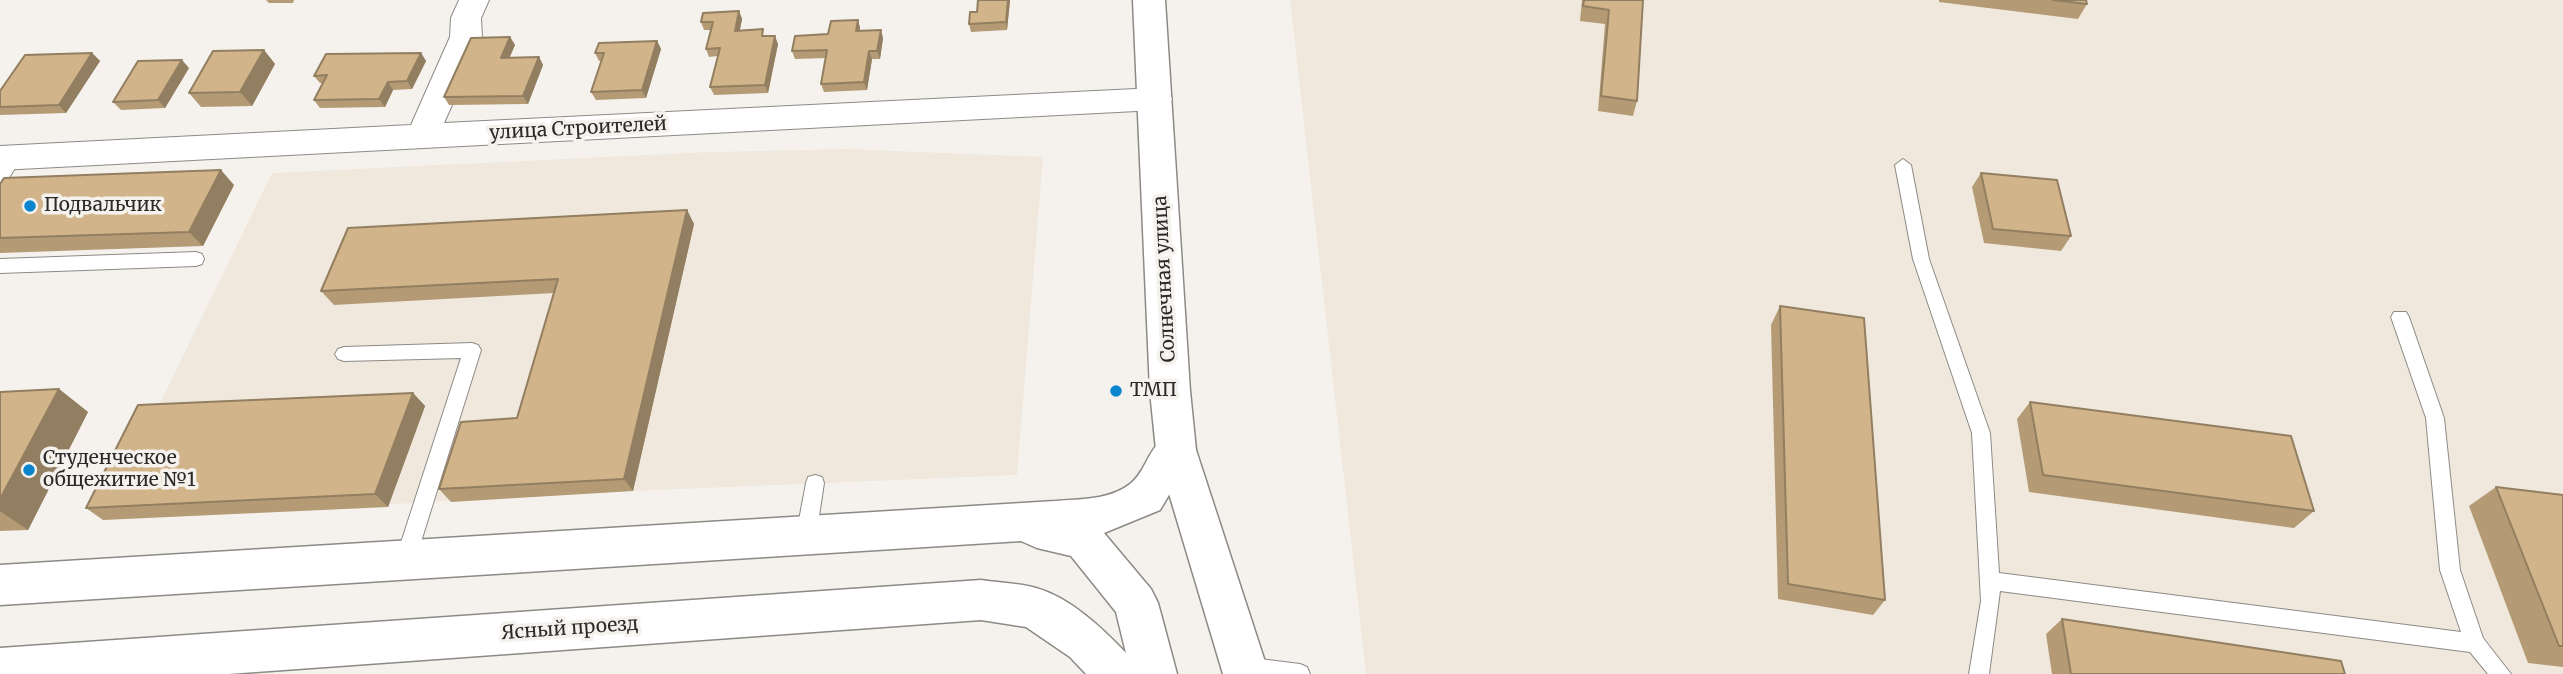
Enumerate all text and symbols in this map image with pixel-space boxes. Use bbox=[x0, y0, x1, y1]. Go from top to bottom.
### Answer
street label: улица Строителей bbox=[489, 113, 667, 145]
place label: Подвальчик bbox=[44, 195, 162, 217]
street label: Солнечная улица bbox=[1149, 195, 1181, 363]
marker: Подвальчик bbox=[22, 198, 38, 214]
place label: ТМП bbox=[1130, 380, 1177, 402]
marker: ТМП bbox=[1108, 383, 1124, 399]
place label: Студенческое общежитие №1 bbox=[43, 448, 196, 492]
marker: Студенческое общежитие №1 bbox=[21, 462, 37, 478]
street label: Ясный проезд bbox=[501, 613, 639, 645]

